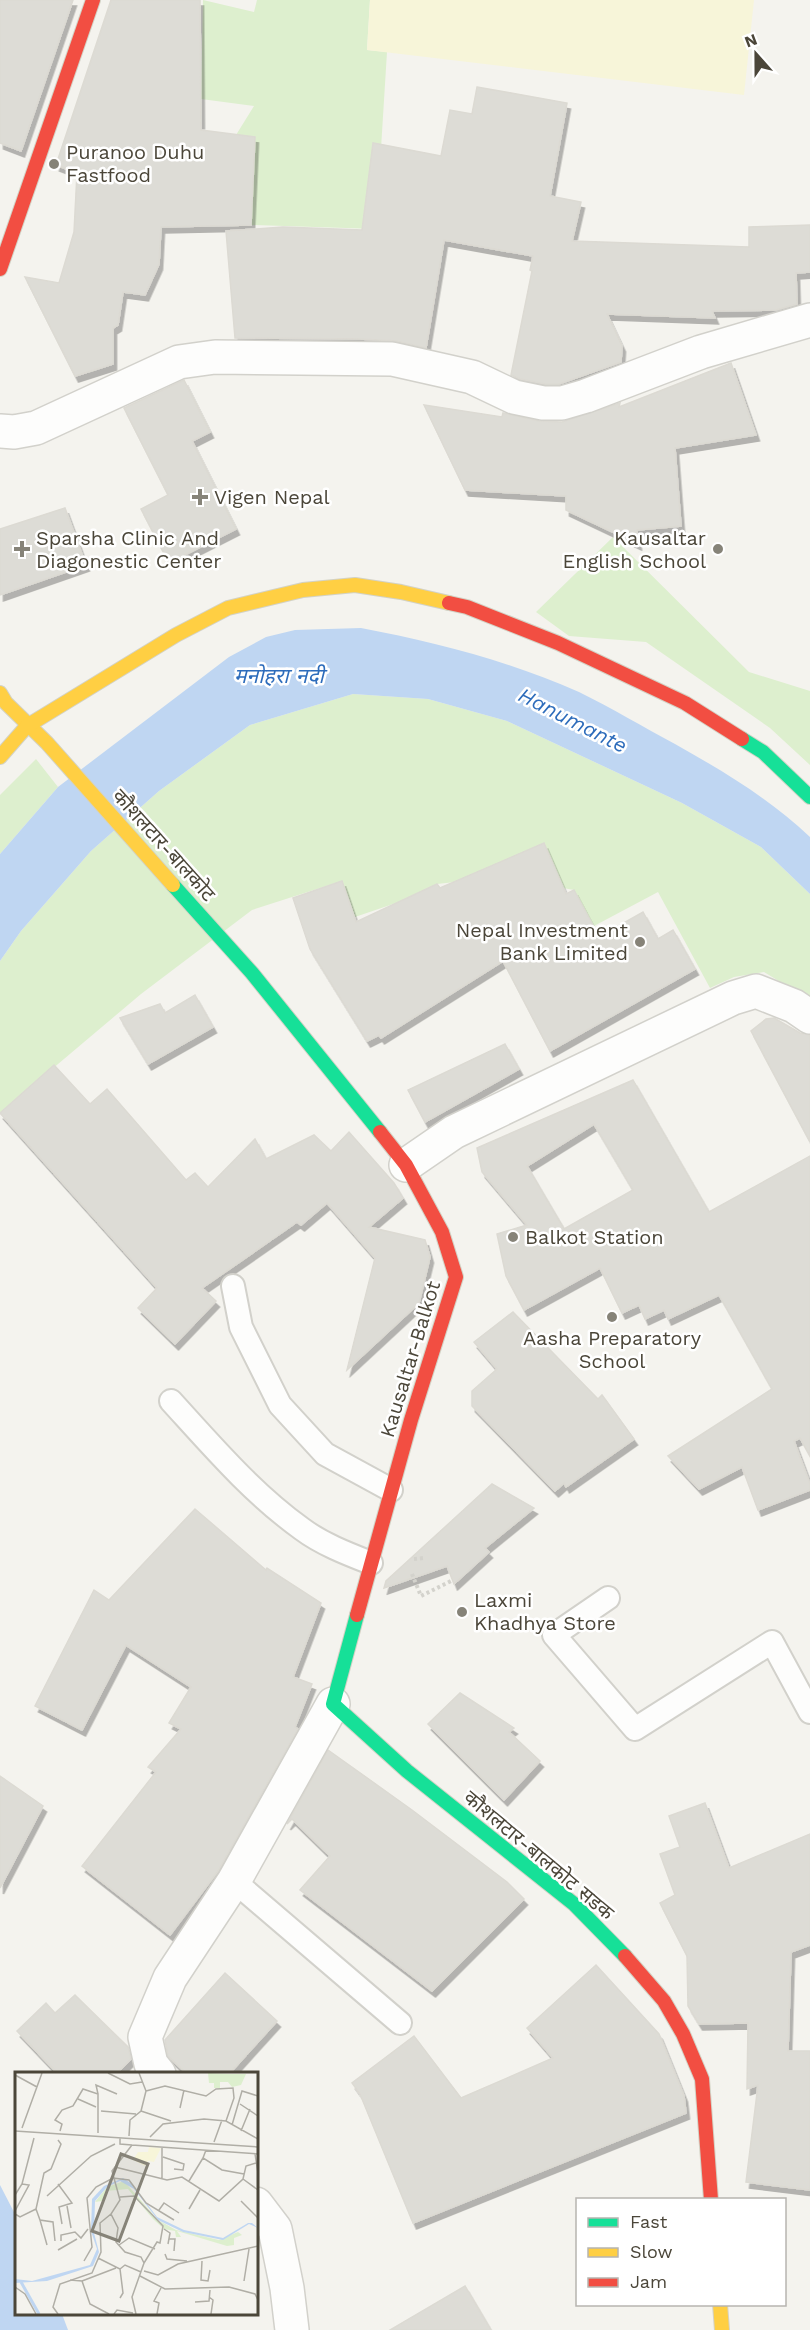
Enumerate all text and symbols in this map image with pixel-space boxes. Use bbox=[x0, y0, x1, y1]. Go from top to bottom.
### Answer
north arrow bbox=[726, 24, 786, 84]
text: N bbox=[742, 29, 760, 51]
place label: Puranoo Duhu Fastfood bbox=[66, 140, 204, 187]
marker: Puranoo Duhu Fastfood bbox=[47, 157, 61, 171]
place label: Vigen Nepal bbox=[214, 485, 330, 509]
marker: Vigen Nepal bbox=[191, 488, 209, 506]
place label: Sparsha Clinic And Diagonestic Center bbox=[36, 526, 221, 573]
place label: Kausaltar English School bbox=[563, 526, 706, 573]
marker: Sparsha Clinic And Diagonestic Center bbox=[13, 540, 31, 558]
marker: Kausaltar English School bbox=[711, 542, 725, 556]
water label: मनोहरा नदी bbox=[234, 663, 328, 688]
water label: Hanumante bbox=[515, 682, 631, 758]
street label: कौशलटार-बालकोट bbox=[108, 784, 221, 907]
place label: Nepal Investment Bank Limited bbox=[456, 918, 629, 965]
marker: Nepal Investment Bank Limited bbox=[633, 935, 647, 949]
place label: Balkot Station bbox=[525, 1225, 664, 1249]
marker: Balkot Station bbox=[506, 1230, 520, 1244]
street label: Kausaltar-Balkot bbox=[375, 1277, 445, 1440]
marker: Aasha Preparatory School bbox=[605, 1310, 619, 1324]
place label: Aasha Preparatory School bbox=[523, 1326, 702, 1373]
place label: Laxmi Khadhya Store bbox=[474, 1588, 616, 1635]
marker: Laxmi Khadhya Store bbox=[455, 1605, 469, 1619]
street label: कौशलटार-बालकोट सडक bbox=[459, 1785, 619, 1925]
inset map bbox=[15, 2072, 258, 2315]
legend bbox=[576, 2198, 786, 2306]
text: Fast bbox=[630, 2211, 668, 2232]
text: Slow bbox=[630, 2241, 673, 2262]
text: Jam bbox=[630, 2271, 667, 2292]

